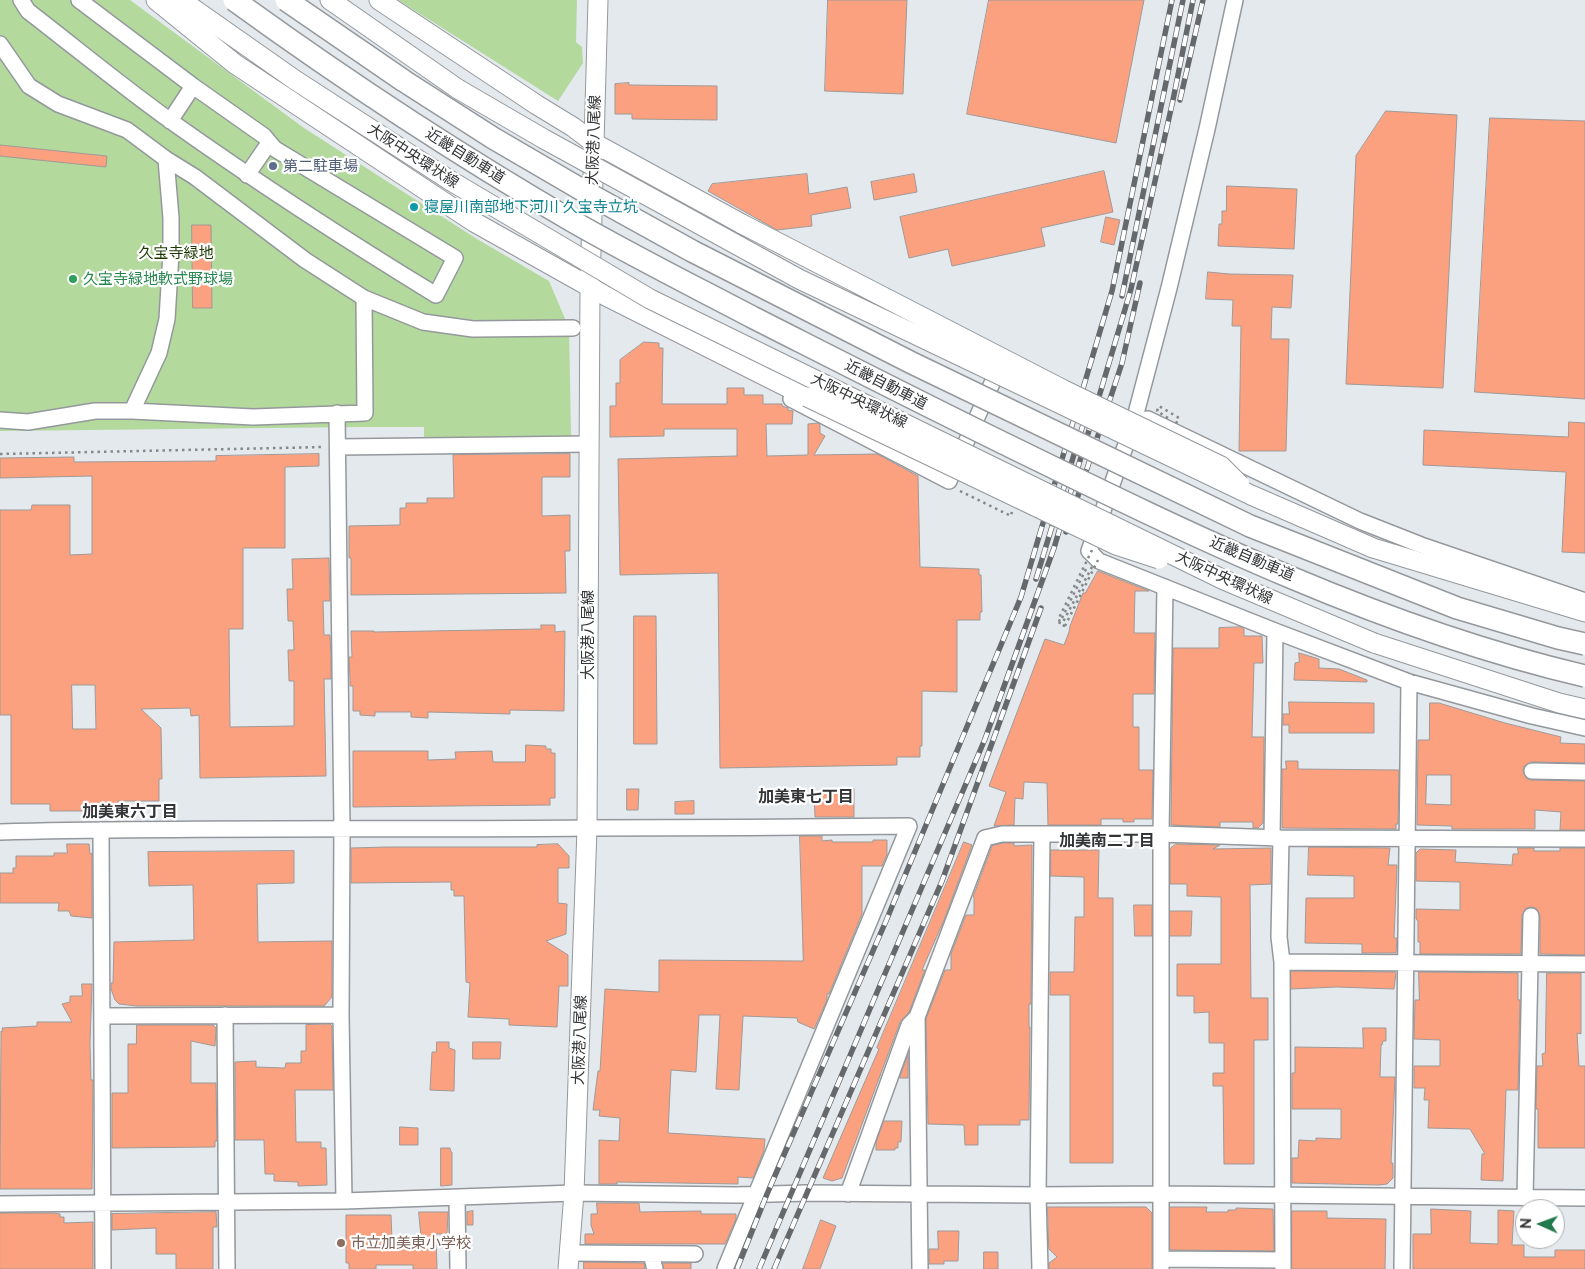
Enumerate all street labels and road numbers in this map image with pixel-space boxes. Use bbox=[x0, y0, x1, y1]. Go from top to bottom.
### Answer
street label: 大阪港八尾線 bbox=[583, 95, 605, 185]
street label: 大阪中央環状線 bbox=[364, 120, 462, 192]
street label: 近畿自動車道 bbox=[422, 125, 508, 187]
street label: 近畿自動車道 bbox=[842, 357, 930, 413]
street label: 大阪中央環状線 bbox=[808, 370, 910, 432]
street label: 近畿自動車道 bbox=[1207, 533, 1297, 585]
street label: 大阪中央環状線 bbox=[1173, 548, 1275, 608]
street label: 大阪港八尾線 bbox=[579, 590, 597, 680]
street label: 大阪港八尾線 bbox=[569, 995, 591, 1085]

